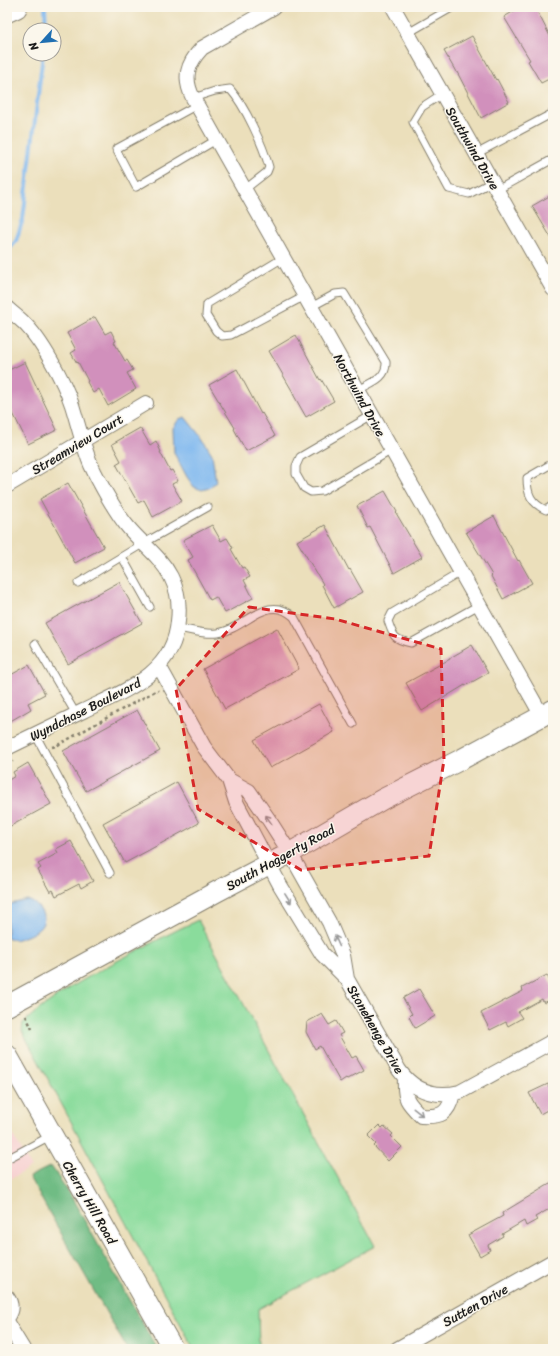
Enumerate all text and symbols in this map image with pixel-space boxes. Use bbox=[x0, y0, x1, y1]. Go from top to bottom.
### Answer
north arrow bbox=[22, 22, 62, 62]
text: N bbox=[23, 38, 44, 55]
street label: Southwind Drive bbox=[439, 102, 506, 195]
street label: Northwind Drive bbox=[327, 349, 392, 442]
street label: Streamview Court bbox=[27, 408, 128, 481]
street label: Wyndchase Boulevard bbox=[25, 671, 146, 748]
one-way arrow bbox=[265, 815, 273, 826]
street label: South Haggerty Road bbox=[221, 817, 340, 897]
one-way arrow bbox=[284, 892, 292, 903]
one-way arrow bbox=[333, 936, 340, 948]
street label: Stonehenge Drive bbox=[341, 980, 410, 1078]
one-way arrow bbox=[413, 1107, 423, 1116]
street label: Cherry Hill Road bbox=[56, 1156, 124, 1250]
street label: Sutten Drive bbox=[438, 1278, 513, 1333]

